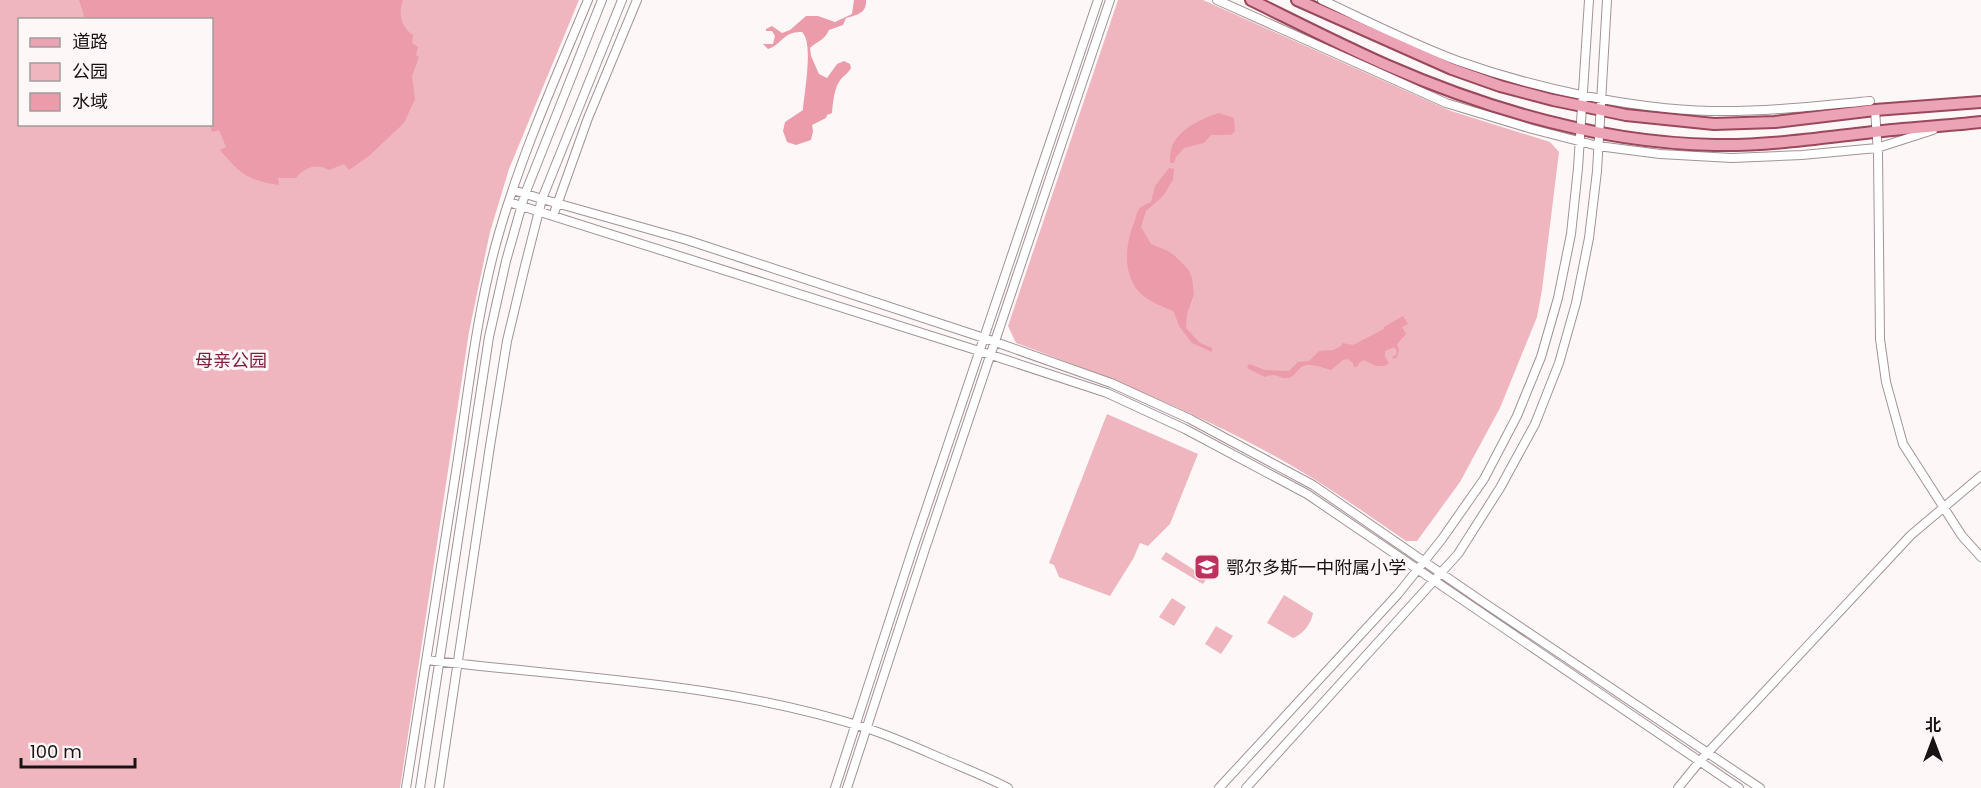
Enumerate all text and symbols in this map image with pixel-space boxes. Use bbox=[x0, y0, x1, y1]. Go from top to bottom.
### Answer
legend bbox=[18, 18, 213, 126]
text: 道路 bbox=[72, 29, 108, 54]
text: 公园 bbox=[72, 59, 108, 84]
text: 水域 bbox=[72, 89, 108, 114]
park label: 母亲公园 bbox=[195, 348, 267, 373]
school or university icon: 鄂尔多斯一中附属小学 bbox=[1192, 552, 1222, 582]
place label: 鄂尔多斯一中附属小学 bbox=[1226, 555, 1406, 580]
north arrow bbox=[1903, 710, 1963, 770]
text: 北 bbox=[1925, 714, 1941, 737]
scale bar bbox=[21, 731, 135, 769]
text: 100 m bbox=[30, 739, 82, 764]

